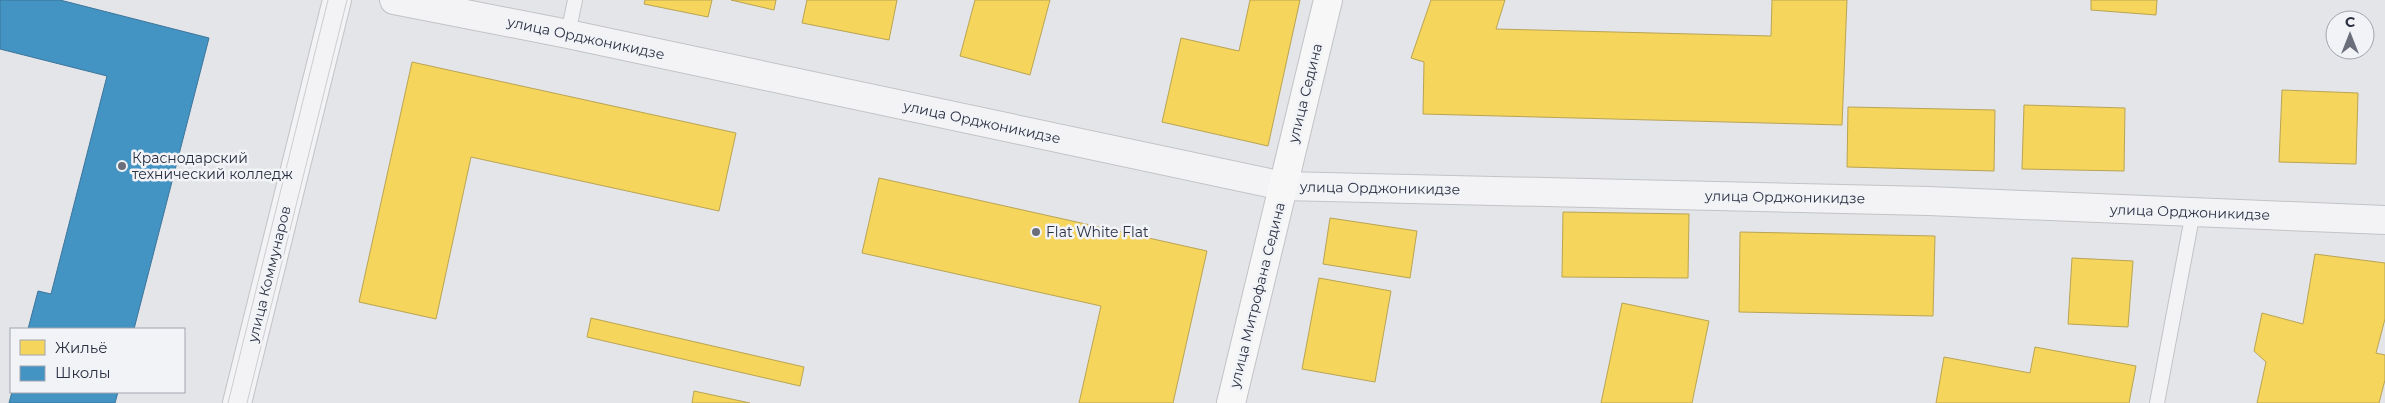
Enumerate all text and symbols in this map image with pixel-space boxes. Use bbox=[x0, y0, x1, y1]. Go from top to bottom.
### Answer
north arrow bbox=[2325, 10, 2375, 60]
street label: улица Орджоникидзе bbox=[505, 12, 666, 63]
text: С bbox=[2345, 13, 2355, 31]
street label: улица Седина bbox=[1284, 41, 1326, 146]
street label: улица Орджоникидзе bbox=[901, 96, 1062, 147]
place label: Краснодарский технический колледж bbox=[132, 149, 293, 183]
marker: Краснодарский технический колледж bbox=[116, 160, 128, 172]
street label: улица Орджоникидзе bbox=[1299, 178, 1460, 198]
street label: улица Орджоникидзе bbox=[1704, 187, 1865, 207]
street label: улица Митрофана Седина bbox=[1225, 200, 1289, 391]
street label: улица Орджоникидзе bbox=[2109, 200, 2270, 224]
street label: улица Коммунаров bbox=[243, 204, 295, 345]
place label: Flat White Flat bbox=[1046, 223, 1149, 241]
marker: Flat White Flat bbox=[1030, 226, 1042, 238]
legend bbox=[10, 328, 185, 393]
text: Жильё bbox=[55, 338, 108, 357]
text: Школы bbox=[55, 363, 111, 382]

